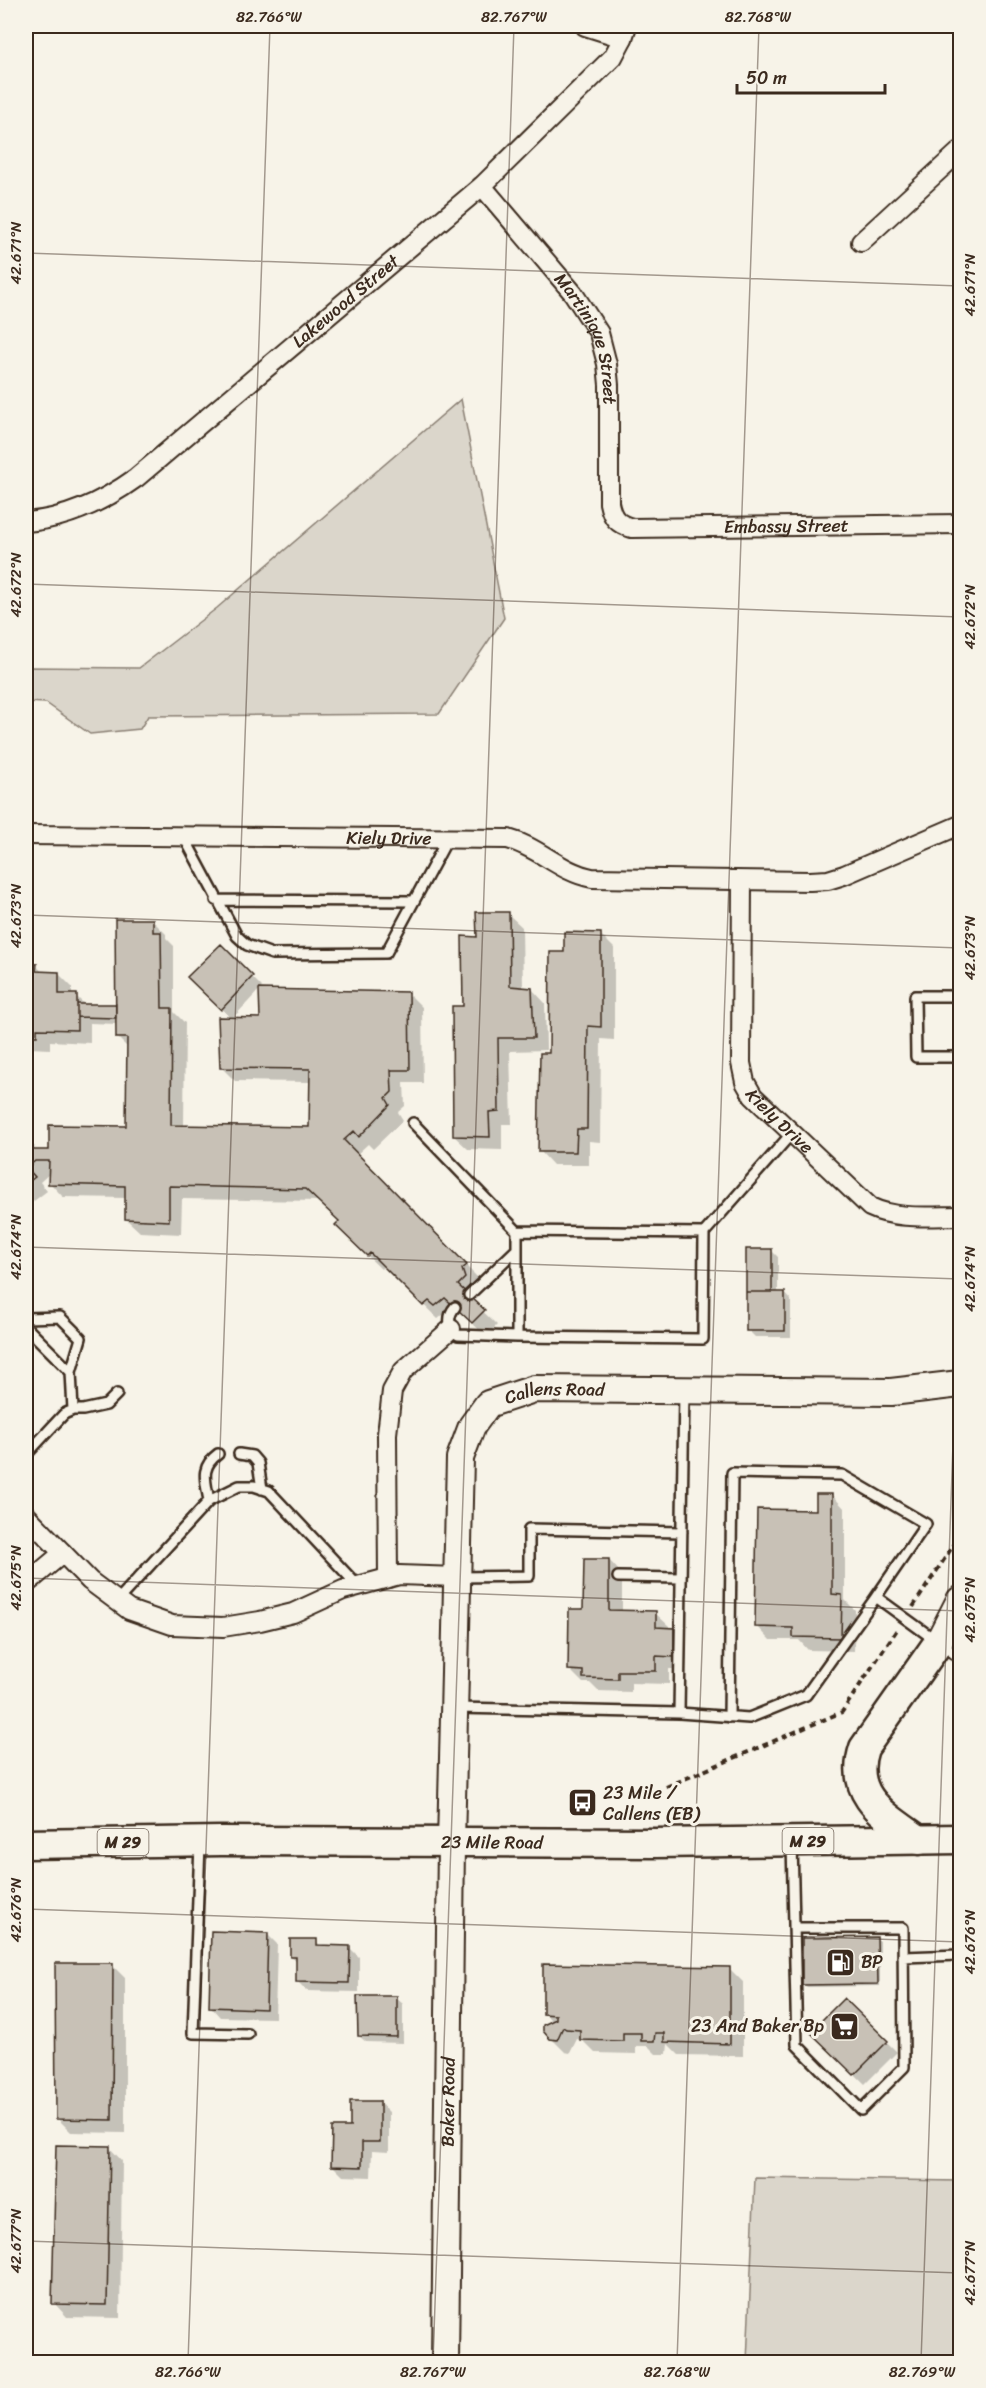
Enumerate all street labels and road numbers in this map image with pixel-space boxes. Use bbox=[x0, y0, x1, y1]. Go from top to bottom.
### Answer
street label: Lakewood Street bbox=[284, 246, 407, 356]
street label: Martinique Street bbox=[546, 265, 625, 405]
street label: Embassy Street bbox=[724, 509, 849, 543]
street label: Kiely Drive bbox=[346, 822, 432, 854]
street label: Kiely Drive bbox=[736, 1083, 821, 1162]
street label: Callens Road bbox=[500, 1373, 606, 1414]
street label: 23 Mile Road bbox=[441, 1826, 545, 1858]
road number: M 29 bbox=[782, 1828, 834, 1854]
road number: M 29 bbox=[98, 1829, 148, 1855]
street label: Baker Road bbox=[431, 2055, 465, 2147]

